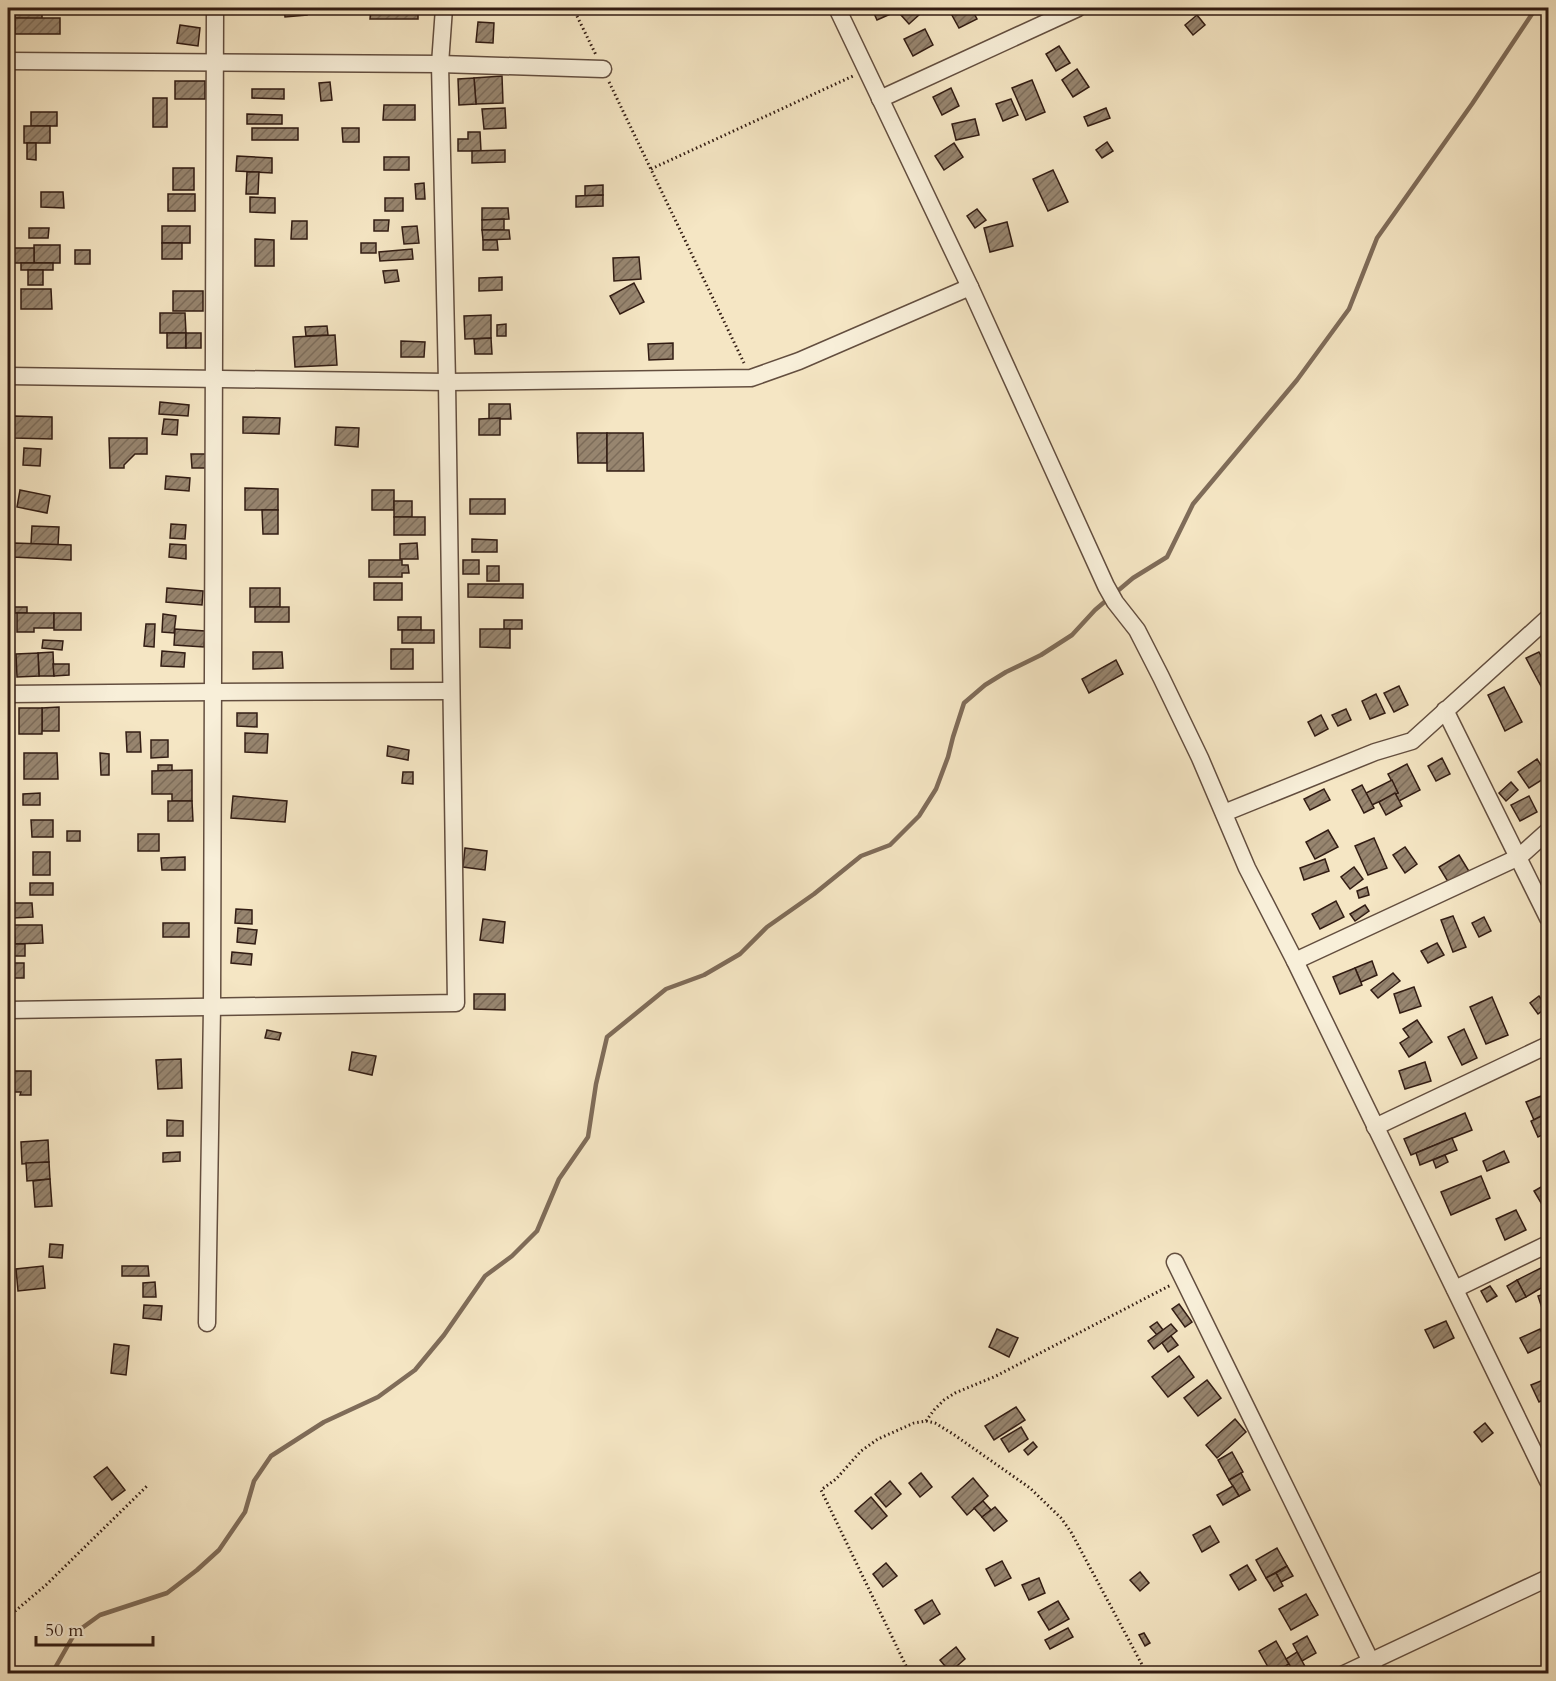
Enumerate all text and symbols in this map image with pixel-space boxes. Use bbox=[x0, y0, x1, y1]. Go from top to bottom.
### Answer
scale bar bbox=[36, 1609, 153, 1647]
text: 50 m bbox=[45, 1618, 84, 1643]

